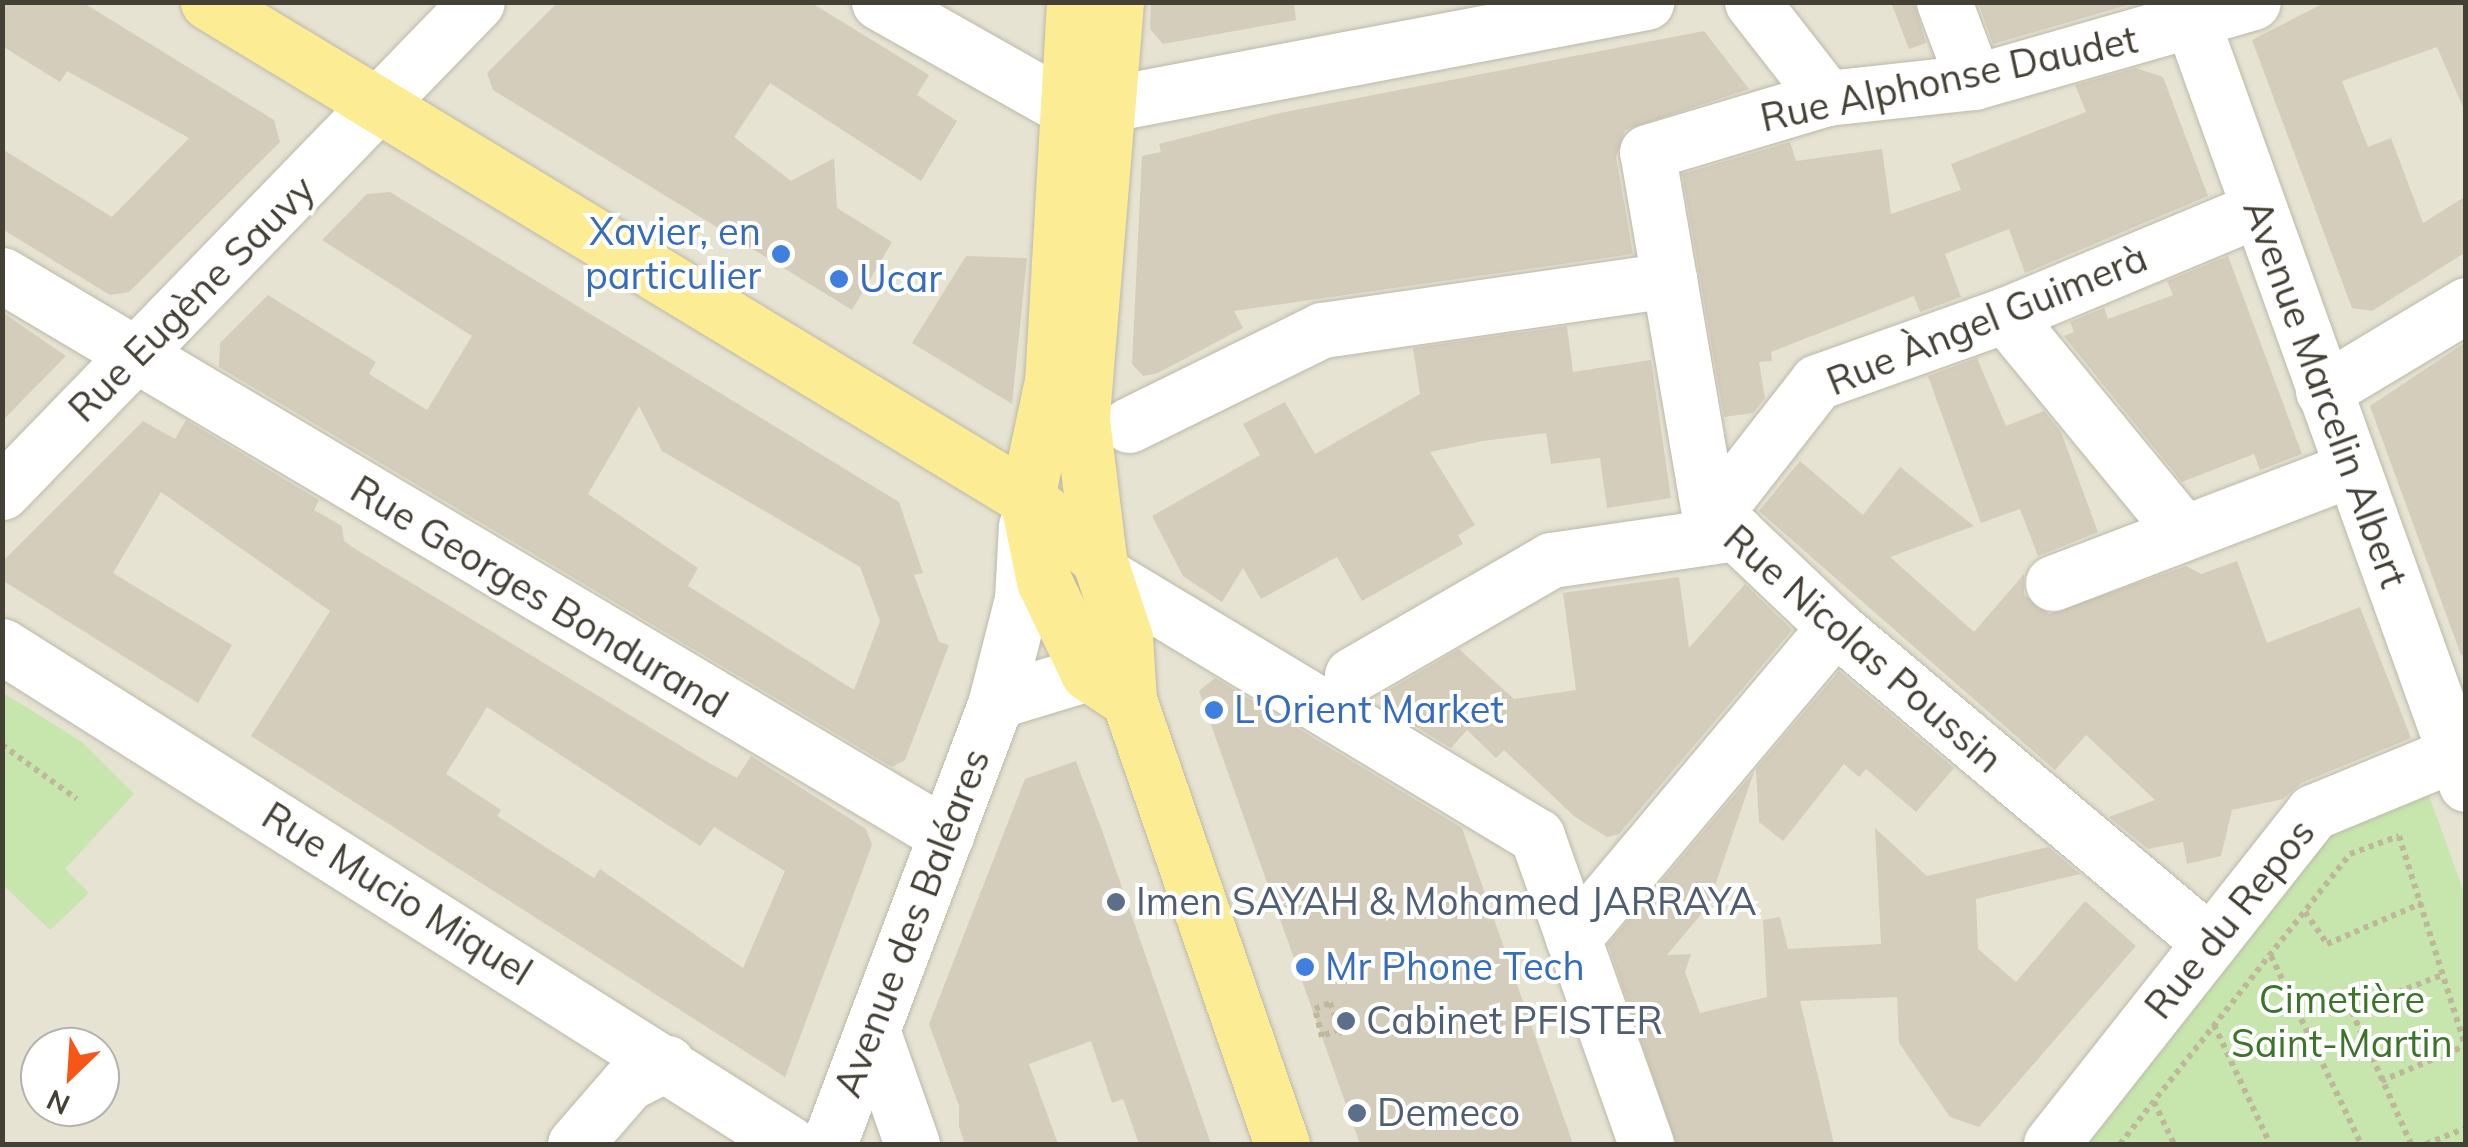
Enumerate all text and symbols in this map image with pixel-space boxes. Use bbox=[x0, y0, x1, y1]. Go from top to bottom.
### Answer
street label: Rue Alphonse Daudet bbox=[1756, 17, 2142, 141]
street label: Rue Eugène Sauvy bbox=[60, 167, 324, 431]
street label: Avenue Marcelin Albert bbox=[2234, 194, 2416, 594]
place label: Xavier, en particulier bbox=[585, 209, 761, 298]
street label: Rue Àngel Guimerà bbox=[1820, 235, 2154, 405]
marker: Xavier, en particulier bbox=[770, 243, 792, 265]
place label: Ucar bbox=[859, 256, 942, 302]
marker: Ucar bbox=[828, 268, 850, 290]
street label: Rue Georges Bondurand bbox=[343, 467, 735, 727]
street label: Rue Nicolas Poussin bbox=[1715, 516, 2011, 782]
place label: L'Orient Market bbox=[1234, 687, 1504, 733]
marker: L'Orient Market bbox=[1203, 699, 1225, 721]
street label: Avenue des Baléares bbox=[825, 743, 999, 1103]
street label: Rue Mucio Miquel bbox=[254, 793, 540, 995]
street label: Rue du Repos bbox=[2136, 810, 2324, 1028]
place label: Imen SAYAH & Mohamed JARRAYA bbox=[1136, 879, 1757, 925]
marker: Imen SAYAH & Mohamed JARRAYA bbox=[1105, 891, 1127, 913]
place label: Mr Phone Tech bbox=[1325, 944, 1585, 990]
marker: Mr Phone Tech bbox=[1294, 956, 1316, 978]
park label: Cimetière Saint-Martin bbox=[2231, 977, 2453, 1066]
place label: Cabinet PFISTER bbox=[1366, 998, 1663, 1044]
marker: Cabinet PFISTER bbox=[1335, 1010, 1357, 1032]
north arrow bbox=[20, 1027, 120, 1127]
text: N bbox=[41, 1083, 75, 1123]
place label: Demeco bbox=[1377, 1090, 1520, 1136]
marker: Demeco bbox=[1346, 1102, 1368, 1124]

